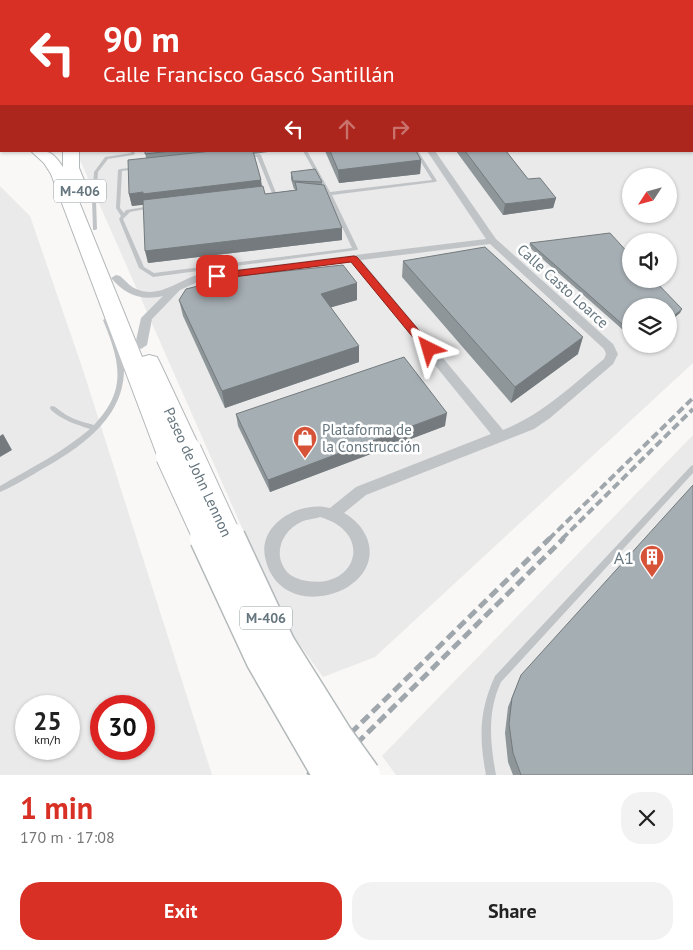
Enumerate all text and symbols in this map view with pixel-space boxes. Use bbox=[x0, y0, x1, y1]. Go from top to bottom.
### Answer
text: 90 m bbox=[103, 16, 180, 62]
icon: left bbox=[20, 20, 85, 85]
text: Calle Francisco Gascó Santillán bbox=[103, 60, 394, 88]
icon: left bbox=[280, 115, 308, 143]
icon: ahead bbox=[333, 115, 361, 143]
icon: right bbox=[386, 115, 414, 143]
north arrow bbox=[622, 168, 678, 222]
map controls bbox=[622, 168, 677, 353]
road number: M-406 bbox=[54, 180, 106, 202]
button: sound bbox=[622, 233, 677, 288]
street label: Calle Casto Loarce bbox=[513, 240, 613, 332]
pin bbox=[196, 255, 238, 297]
icon: arrive bbox=[203, 262, 231, 290]
button: layers bbox=[622, 298, 677, 353]
position arrow bbox=[402, 322, 454, 374]
street label: Paseo de John Lennon bbox=[160, 404, 236, 540]
place label: Plataforma de la Construcción bbox=[322, 420, 420, 456]
shop icon: Plataforma de la Construcción bbox=[292, 425, 318, 459]
building icon: A1 bbox=[639, 544, 665, 578]
place label: A1 bbox=[614, 546, 634, 569]
road number: M-406 bbox=[240, 606, 292, 630]
speed limit sign: 30 bbox=[90, 695, 155, 760]
text: 25 bbox=[33, 705, 62, 737]
text: km/h bbox=[34, 732, 61, 747]
text: 1 min bbox=[20, 788, 93, 827]
button: close bbox=[621, 792, 673, 844]
text: 170 m · 17:08 bbox=[20, 827, 115, 847]
button: Exit bbox=[20, 882, 342, 940]
button: Share bbox=[352, 882, 673, 940]

